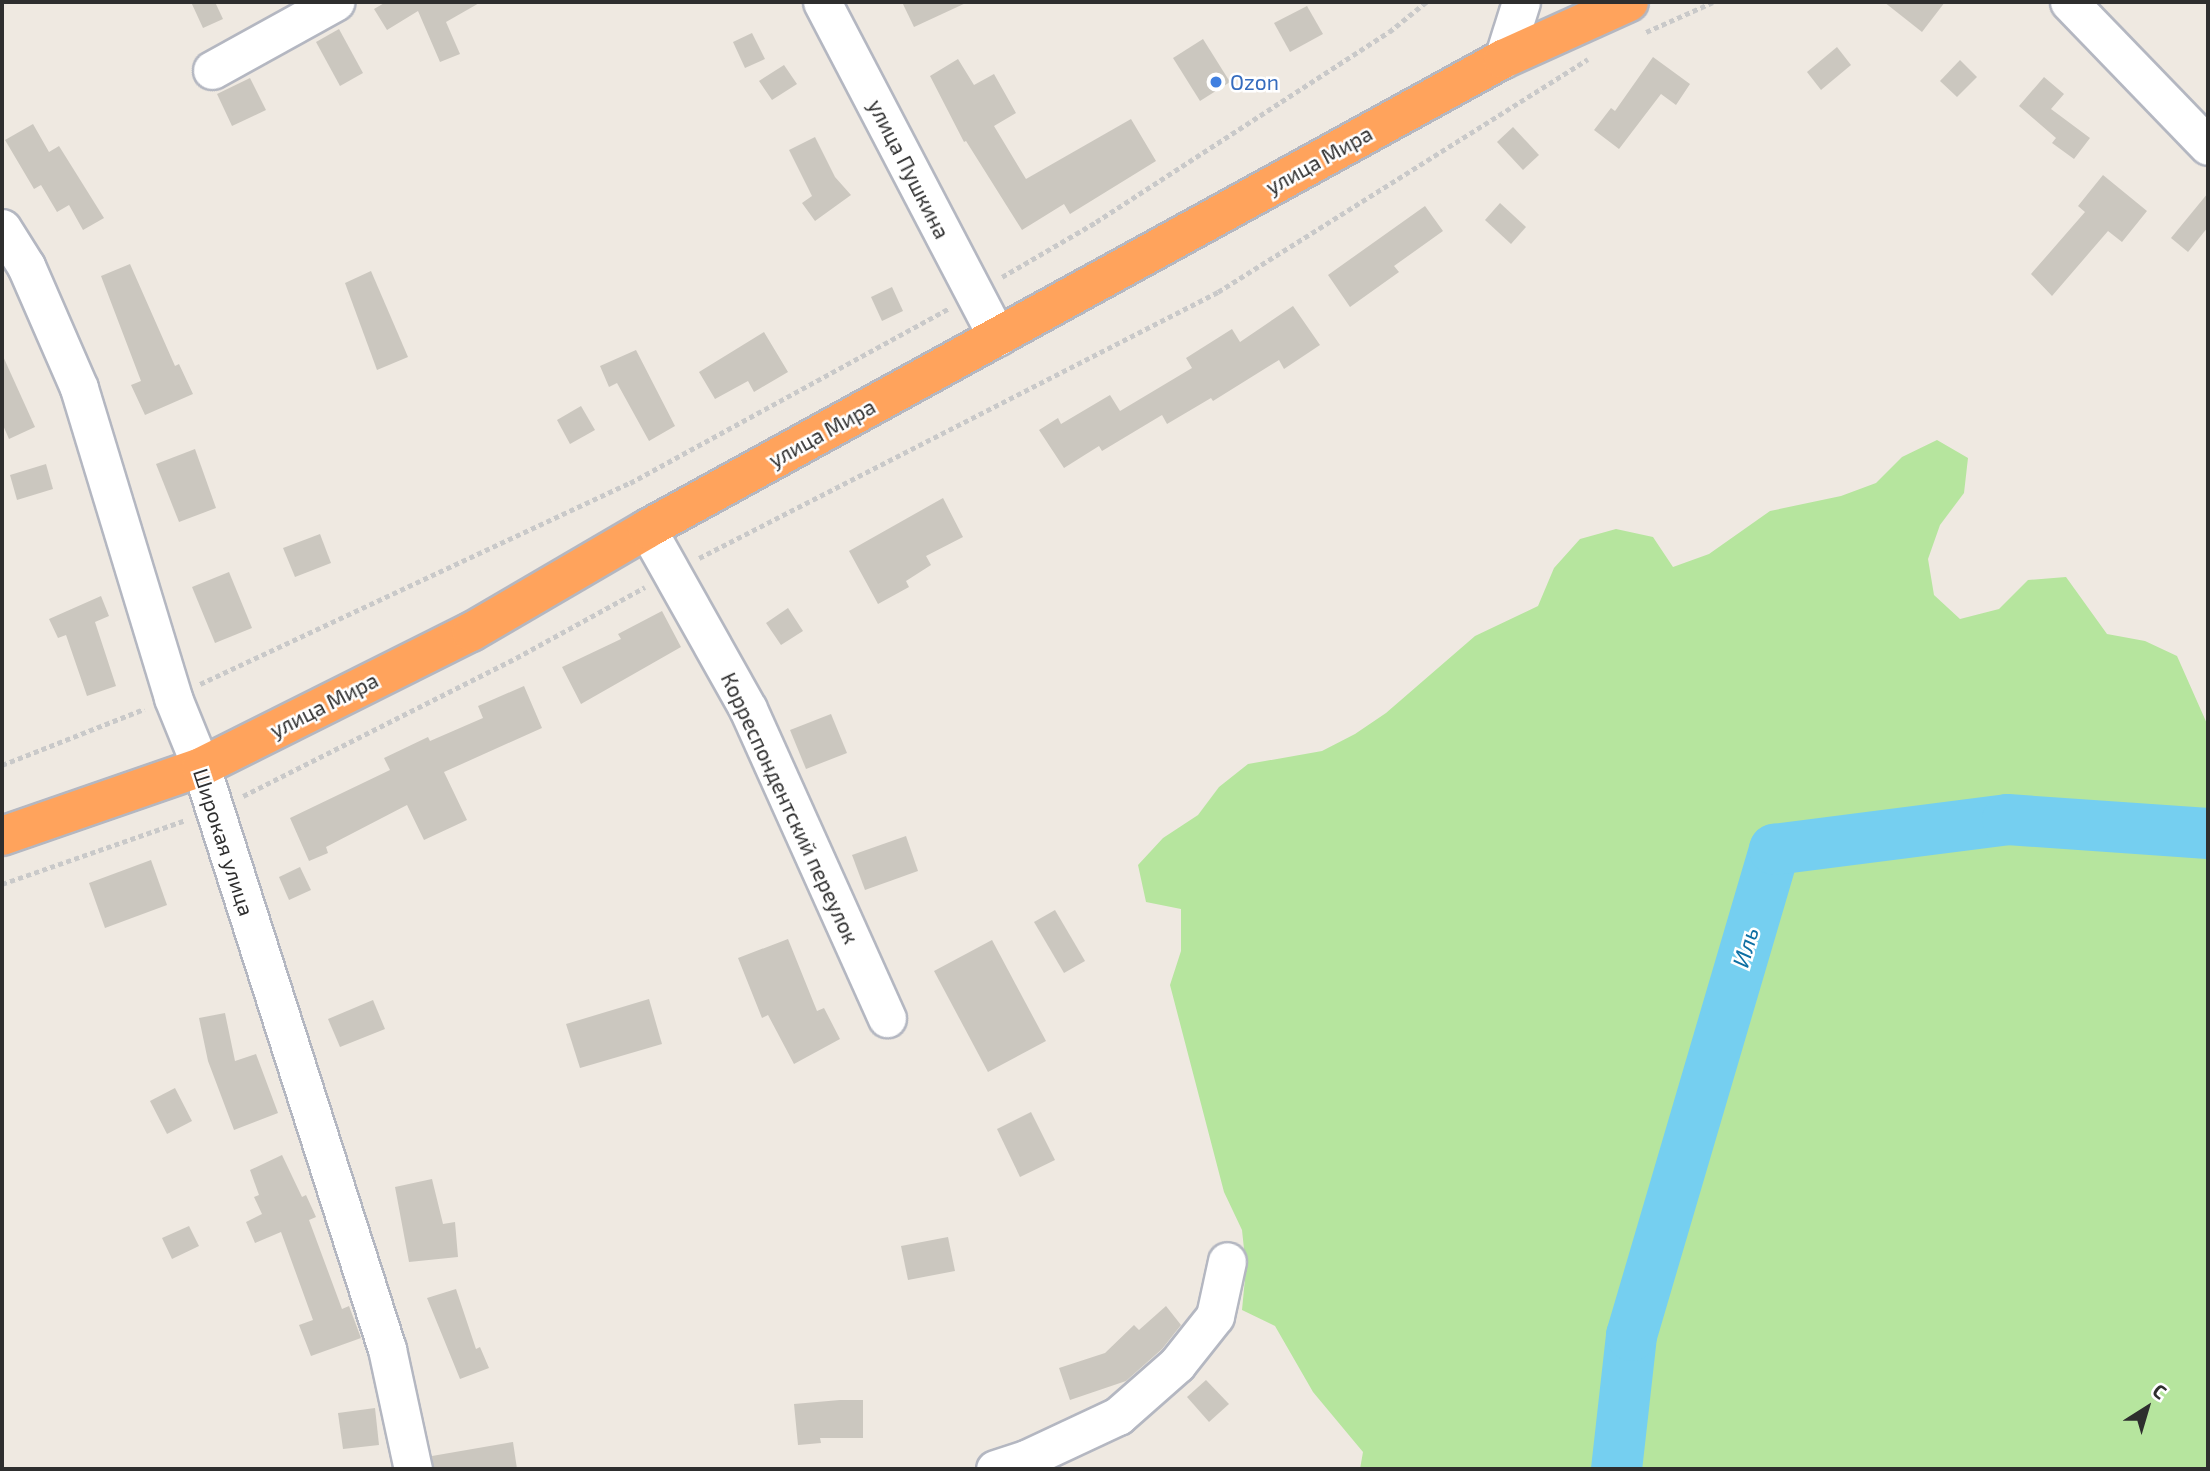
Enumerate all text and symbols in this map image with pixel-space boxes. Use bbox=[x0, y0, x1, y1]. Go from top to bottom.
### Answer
place label: Ozon bbox=[1230, 69, 1279, 95]
marker: Ozon bbox=[1208, 74, 1224, 90]
street label: улица Пушкина bbox=[863, 95, 955, 243]
street label: улица Мира bbox=[1261, 120, 1377, 200]
street label: улица Мира bbox=[764, 393, 880, 473]
street label: улица Мира bbox=[266, 667, 382, 743]
street label: Корреспондентский переулок bbox=[716, 668, 864, 948]
street label: Широкая улица bbox=[188, 765, 260, 919]
water label: Иль bbox=[1726, 924, 1764, 970]
north arrow bbox=[2112, 1373, 2182, 1443]
text: С bbox=[2149, 1378, 2171, 1403]

